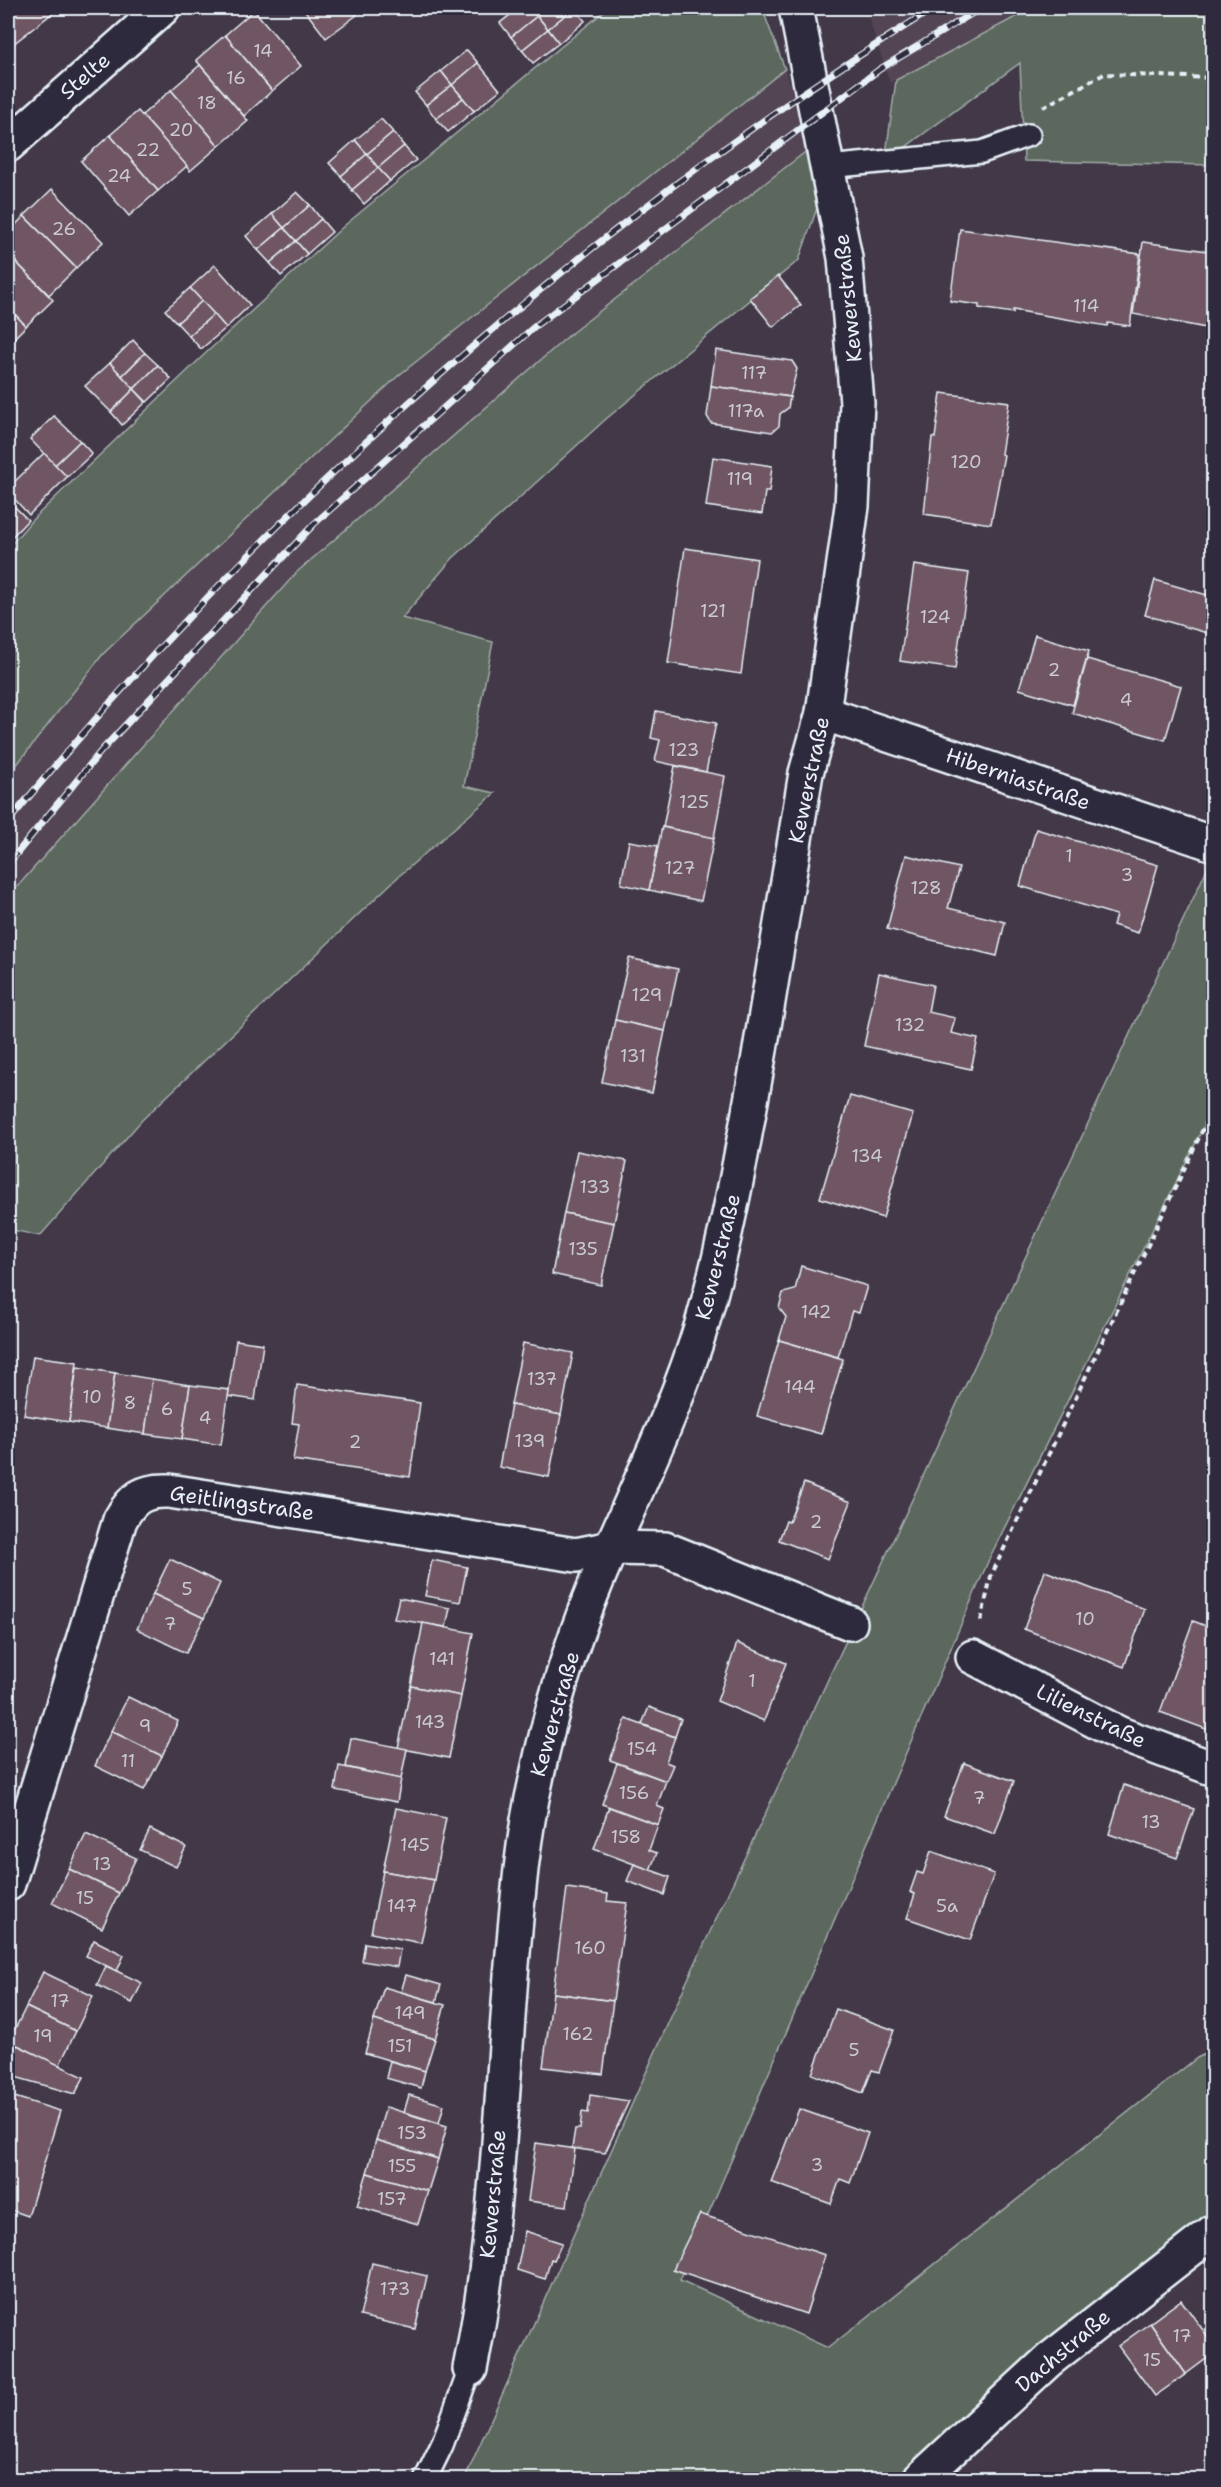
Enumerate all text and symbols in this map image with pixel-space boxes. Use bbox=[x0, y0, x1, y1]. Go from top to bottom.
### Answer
house number: 14 bbox=[253, 39, 273, 63]
street label: Stelte bbox=[54, 46, 116, 106]
house number: 16 bbox=[226, 66, 246, 90]
house number: 18 bbox=[197, 91, 217, 115]
house number: 20 bbox=[169, 118, 193, 142]
house number: 22 bbox=[136, 138, 160, 162]
house number: 24 bbox=[107, 164, 131, 188]
house number: 26 bbox=[52, 217, 76, 241]
street label: Kewerstraße bbox=[827, 232, 869, 364]
house number: 114 bbox=[1073, 294, 1099, 318]
house number: 117 bbox=[741, 361, 767, 385]
house number: 117a bbox=[728, 399, 764, 423]
house number: 120 bbox=[950, 450, 982, 474]
house number: 119 bbox=[727, 467, 753, 491]
house number: 121 bbox=[700, 599, 726, 623]
house number: 124 bbox=[920, 605, 950, 629]
house number: 2 bbox=[1048, 658, 1060, 682]
house number: 4 bbox=[1120, 688, 1132, 712]
street label: Kewerstraße bbox=[782, 714, 836, 846]
house number: 123 bbox=[669, 738, 699, 762]
street label: Hiberniastraße bbox=[942, 741, 1094, 817]
house number: 125 bbox=[679, 790, 709, 814]
house number: 1 bbox=[1065, 844, 1073, 868]
house number: 127 bbox=[665, 856, 695, 880]
house number: 3 bbox=[1121, 863, 1133, 887]
house number: 128 bbox=[910, 876, 942, 900]
house number: 129 bbox=[632, 983, 662, 1007]
house number: 132 bbox=[895, 1013, 925, 1037]
house number: 131 bbox=[620, 1044, 646, 1068]
house number: 134 bbox=[851, 1144, 883, 1168]
house number: 133 bbox=[580, 1175, 610, 1199]
street label: Kewerstraße bbox=[689, 1191, 747, 1323]
house number: 135 bbox=[568, 1237, 598, 1261]
house number: 142 bbox=[801, 1300, 831, 1324]
house number: 137 bbox=[527, 1367, 557, 1391]
house number: 144 bbox=[784, 1375, 816, 1399]
house number: 10 bbox=[82, 1385, 102, 1409]
house number: 8 bbox=[124, 1391, 136, 1415]
house number: 6 bbox=[161, 1397, 173, 1421]
house number: 4 bbox=[199, 1406, 211, 1430]
house number: 139 bbox=[515, 1429, 545, 1453]
house number: 2 bbox=[349, 1430, 361, 1454]
street label: Geitlingstraße bbox=[168, 1479, 316, 1527]
house number: 2 bbox=[810, 1510, 822, 1534]
house number: 5 bbox=[181, 1577, 193, 1601]
house number: 10 bbox=[1075, 1607, 1095, 1631]
house number: 7 bbox=[164, 1612, 176, 1636]
house number: 141 bbox=[429, 1647, 455, 1671]
street label: Kewerstraße bbox=[524, 1648, 586, 1780]
house number: 1 bbox=[748, 1669, 756, 1693]
street label: Lilienstraße bbox=[1031, 1677, 1151, 1755]
house number: 143 bbox=[415, 1710, 445, 1734]
house number: 9 bbox=[139, 1714, 151, 1738]
house number: 154 bbox=[627, 1737, 657, 1761]
house number: 11 bbox=[121, 1749, 135, 1773]
house number: 156 bbox=[619, 1781, 649, 1805]
house number: 7 bbox=[973, 1786, 985, 1810]
house number: 13 bbox=[1141, 1810, 1161, 1834]
house number: 158 bbox=[611, 1825, 641, 1849]
house number: 145 bbox=[400, 1833, 430, 1857]
house number: 13 bbox=[92, 1852, 112, 1876]
house number: 15 bbox=[76, 1886, 94, 1910]
house number: 147 bbox=[387, 1894, 417, 1918]
house number: 5a bbox=[936, 1894, 958, 1918]
house number: 160 bbox=[574, 1936, 606, 1960]
house number: 17 bbox=[50, 1989, 70, 2013]
house number: 149 bbox=[394, 2001, 426, 2025]
house number: 162 bbox=[563, 2022, 593, 2046]
house number: 19 bbox=[33, 2024, 53, 2048]
house number: 151 bbox=[387, 2034, 413, 2058]
house number: 5 bbox=[848, 2038, 860, 2062]
house number: 153 bbox=[397, 2121, 427, 2145]
street label: Kewerstraße bbox=[473, 2128, 513, 2260]
house number: 3 bbox=[811, 2153, 823, 2177]
house number: 155 bbox=[388, 2154, 416, 2178]
house number: 157 bbox=[377, 2187, 407, 2211]
house number: 173 bbox=[380, 2277, 410, 2301]
street label: Dachstraße bbox=[1010, 2303, 1116, 2399]
house number: 17 bbox=[1172, 2324, 1192, 2348]
house number: 15 bbox=[1143, 2348, 1161, 2372]

